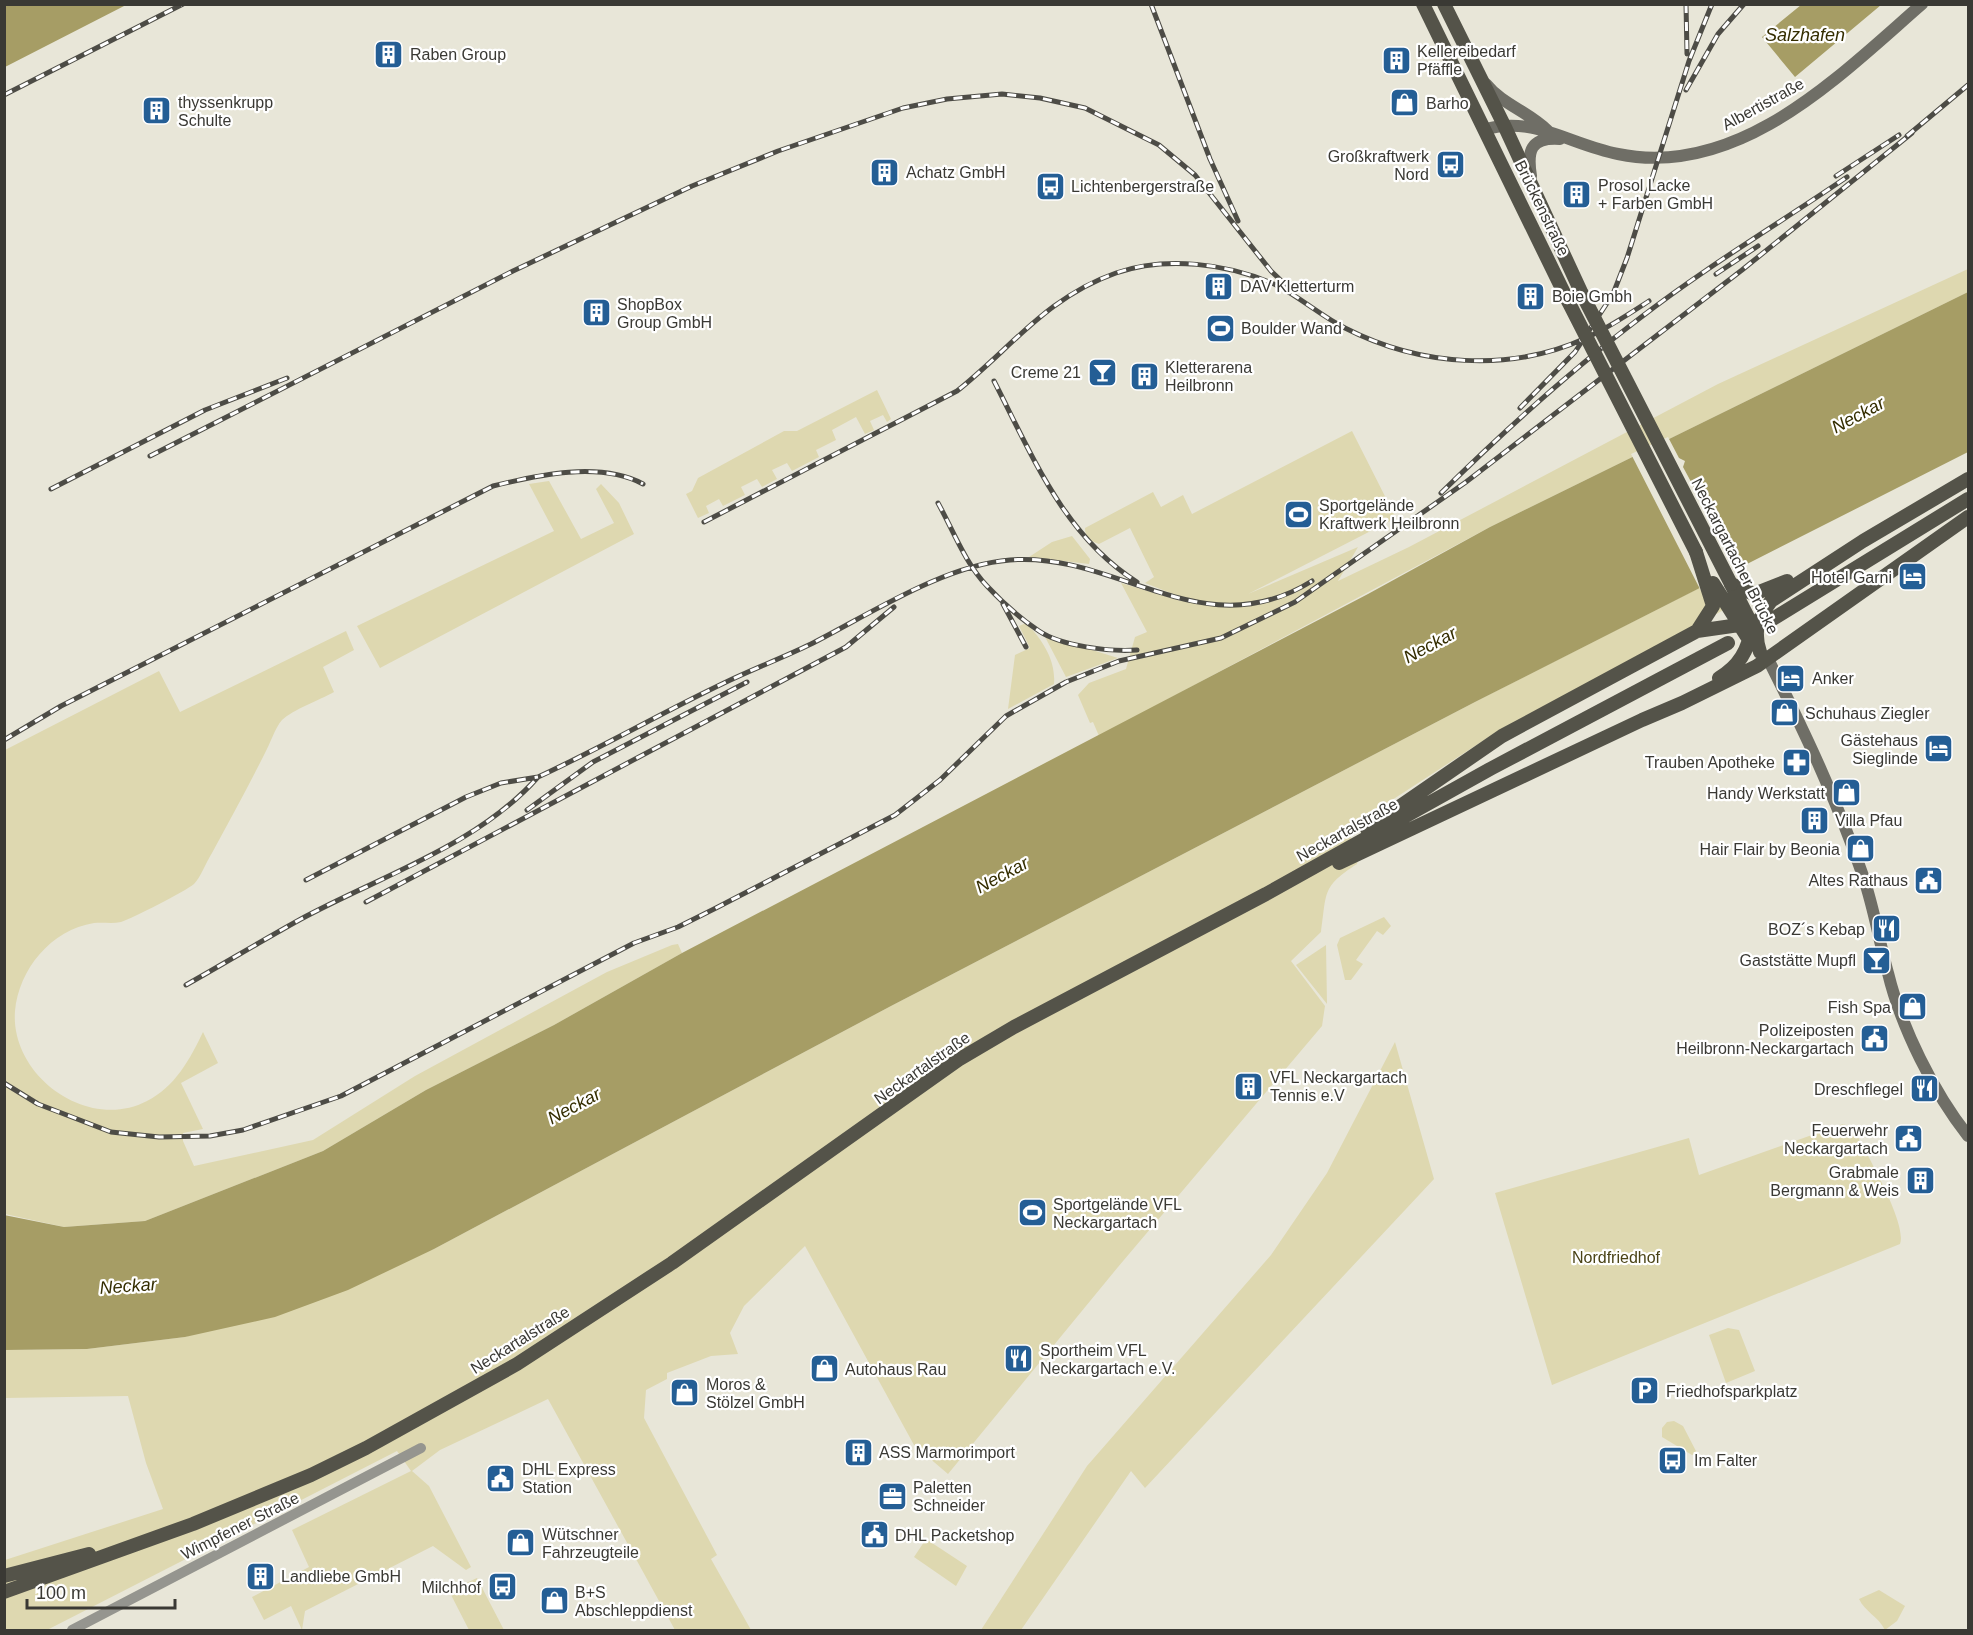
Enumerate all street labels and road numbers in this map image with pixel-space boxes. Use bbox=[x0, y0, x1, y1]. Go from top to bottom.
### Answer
street label: Albertistraße bbox=[1719, 75, 1807, 133]
street label: Brückenstraße bbox=[1512, 158, 1572, 259]
street label: Neckargartacher Brücke bbox=[1688, 475, 1782, 637]
street label: Neckartalstraße bbox=[1293, 795, 1401, 865]
street label: Neckartalstraße bbox=[871, 1029, 973, 1107]
street label: Neckartalstraße bbox=[468, 1303, 572, 1377]
street label: Wimpfener Straße bbox=[178, 1489, 302, 1563]

